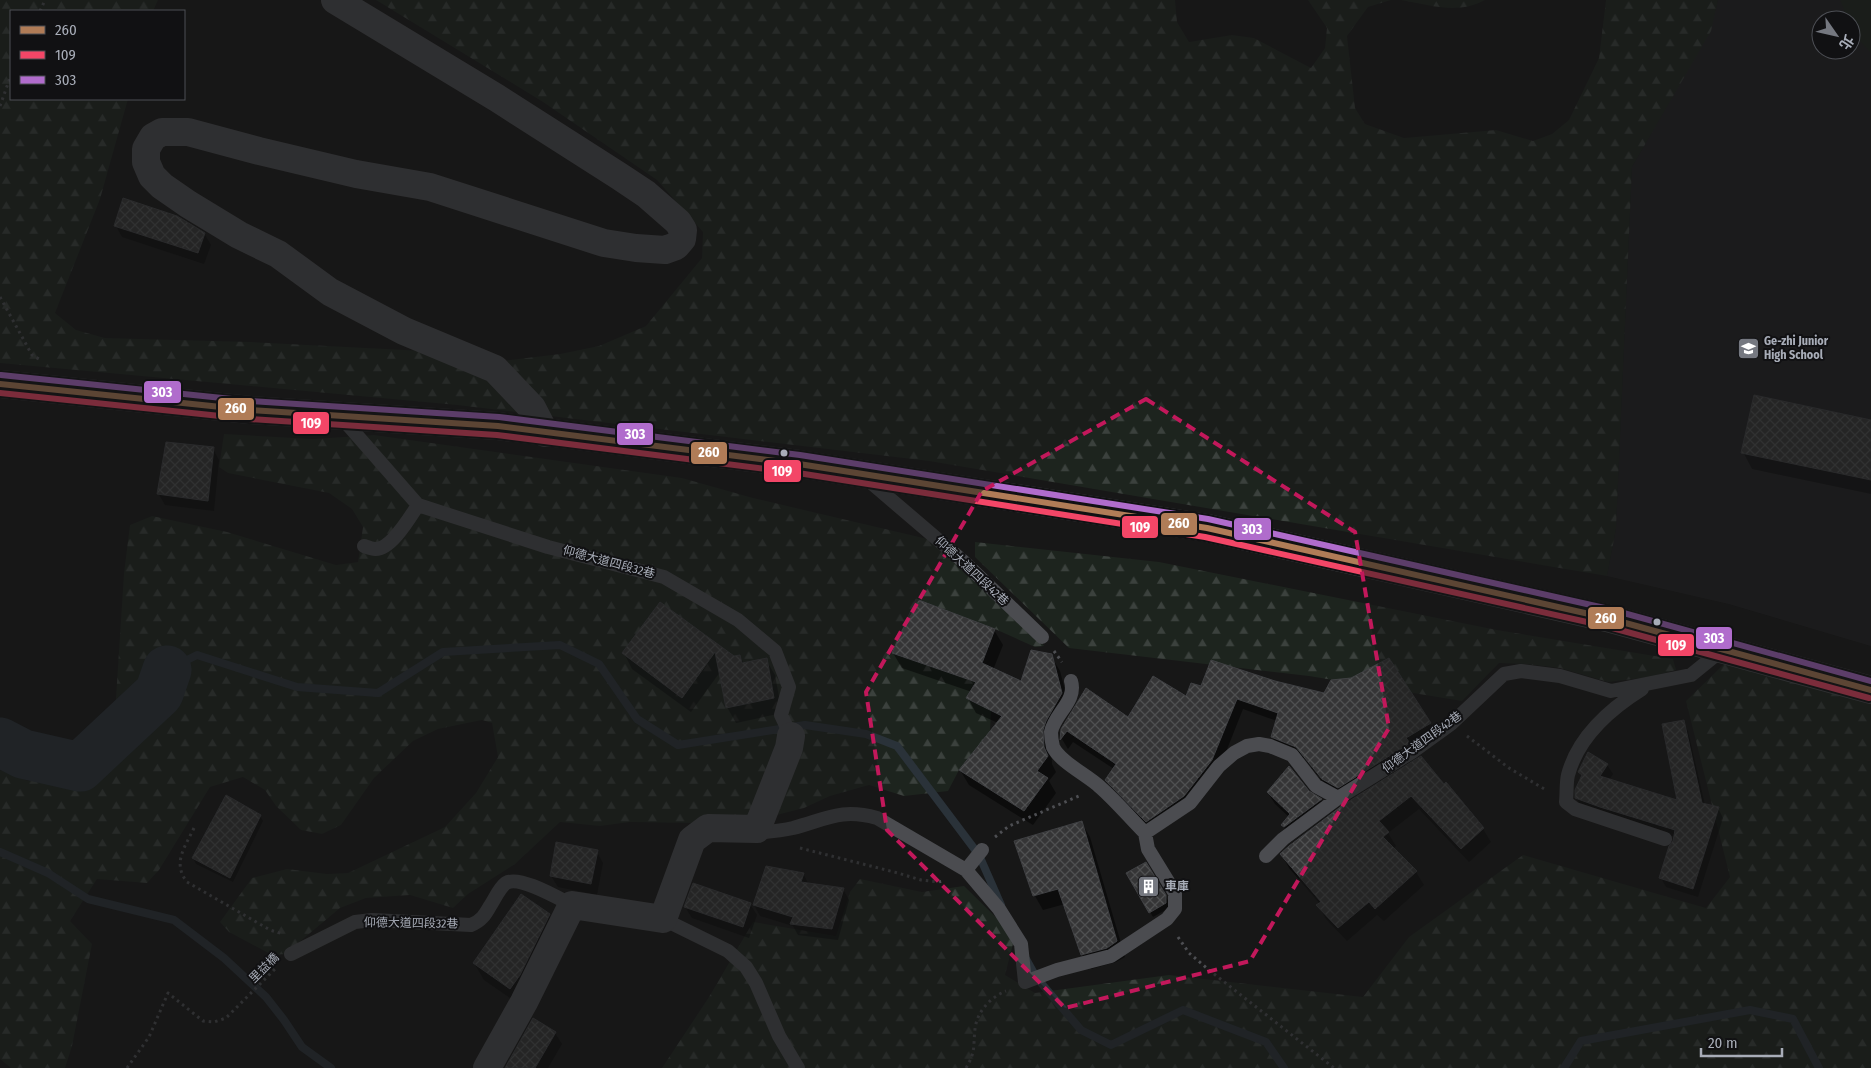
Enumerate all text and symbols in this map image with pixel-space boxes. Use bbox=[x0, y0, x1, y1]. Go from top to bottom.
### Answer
legend bbox=[10, 10, 185, 100]
north arrow bbox=[1811, 10, 1861, 60]
text: 260 bbox=[55, 21, 77, 39]
text: 北 bbox=[1835, 31, 1857, 53]
text: 109 bbox=[55, 46, 76, 64]
text: 303 bbox=[55, 71, 76, 89]
place label: Ge-zhi Junior High School bbox=[1764, 334, 1829, 362]
school or university icon: Ge-zhi Junior High School bbox=[1736, 336, 1760, 360]
line badge: 303 bbox=[143, 380, 182, 404]
text: 303 bbox=[151, 384, 173, 401]
line badge: 260 bbox=[217, 397, 255, 421]
text: 260 bbox=[224, 400, 247, 417]
line badge: 109 bbox=[292, 411, 330, 435]
text: 109 bbox=[301, 415, 321, 432]
line badge: 303 bbox=[616, 422, 654, 446]
text: 303 bbox=[624, 426, 646, 443]
line badge: 260 bbox=[690, 441, 728, 465]
text: 260 bbox=[697, 444, 720, 461]
unlabelled marker bbox=[779, 448, 789, 458]
line badge: 109 bbox=[763, 459, 802, 483]
text: 109 bbox=[772, 463, 792, 480]
line badge: 260 bbox=[1160, 512, 1198, 536]
line badge: 109 bbox=[1121, 515, 1159, 539]
text: 260 bbox=[1167, 515, 1190, 532]
line badge: 303 bbox=[1233, 517, 1272, 541]
text: 109 bbox=[1130, 519, 1150, 536]
text: 303 bbox=[1241, 521, 1263, 538]
street label: 仰德大道四段42巷 bbox=[933, 534, 1011, 608]
street label: 仰德大道四段32巷 bbox=[561, 543, 657, 581]
line badge: 260 bbox=[1587, 606, 1625, 630]
text: 260 bbox=[1594, 610, 1617, 627]
unlabelled marker bbox=[1652, 617, 1662, 627]
line badge: 303 bbox=[1695, 626, 1733, 650]
text: 303 bbox=[1703, 630, 1725, 647]
line badge: 109 bbox=[1657, 633, 1695, 657]
text: 109 bbox=[1666, 637, 1686, 654]
street label: 仰德大道四段42巷 bbox=[1379, 708, 1465, 776]
building icon: 車庫 bbox=[1137, 874, 1161, 898]
place label: 車庫 bbox=[1165, 879, 1189, 893]
street label: 仰德大道四段32巷 bbox=[364, 915, 458, 931]
street label: 里益橋 bbox=[246, 950, 282, 986]
scale bar bbox=[1701, 1026, 1782, 1058]
text: 20 m bbox=[1708, 1034, 1738, 1052]

